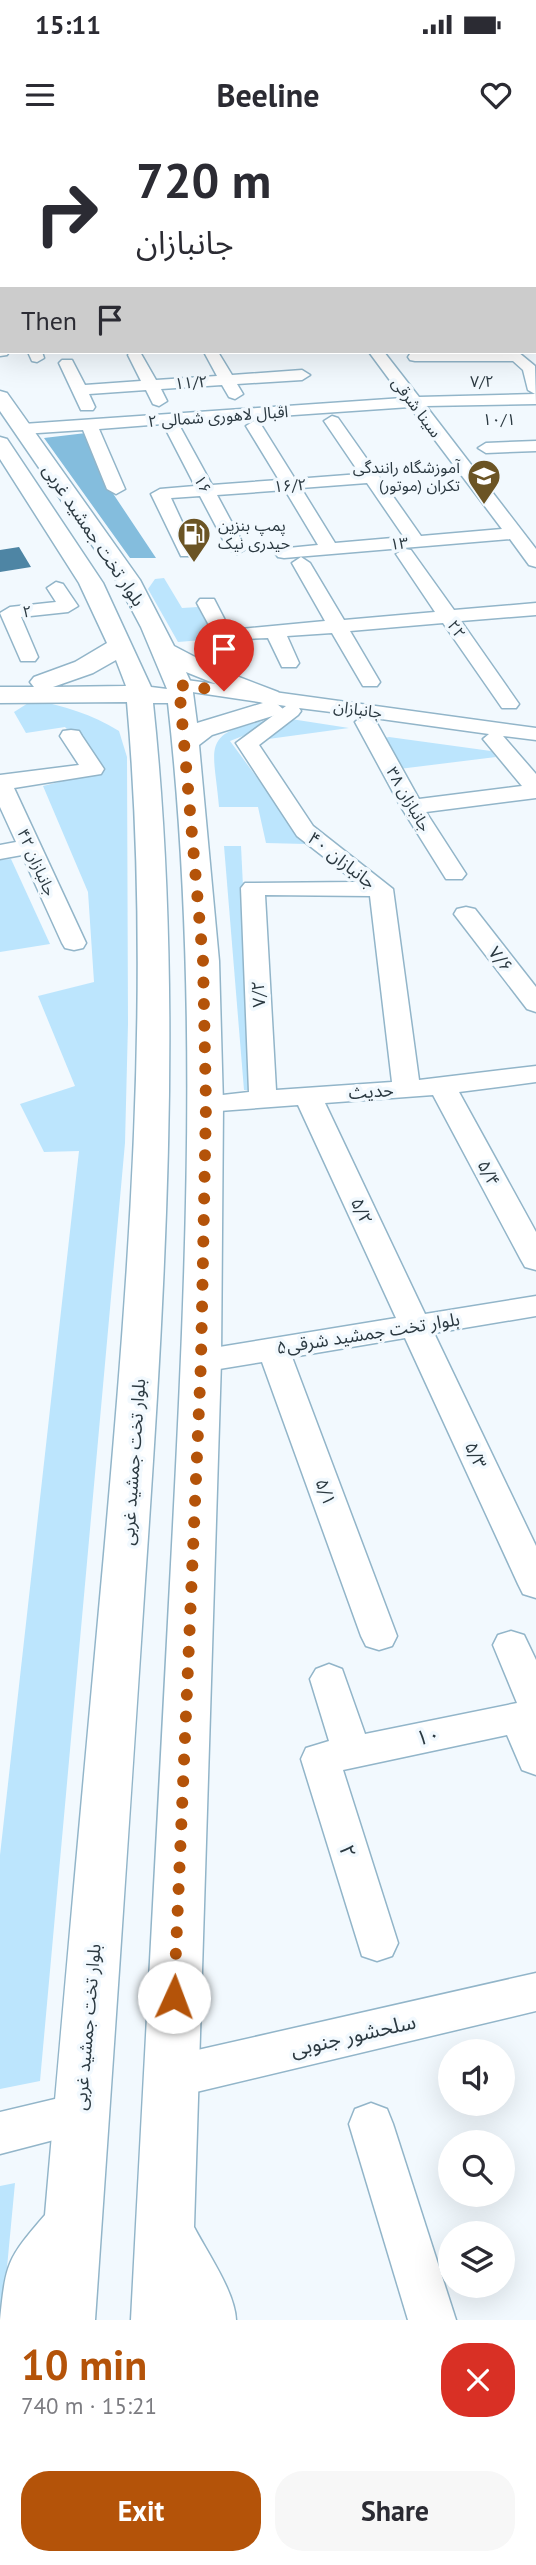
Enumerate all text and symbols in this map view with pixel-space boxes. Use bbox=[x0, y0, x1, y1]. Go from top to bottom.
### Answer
text: 15:11 bbox=[35, 8, 101, 41]
text: Beeline bbox=[217, 74, 319, 116]
icon: menu bbox=[21, 76, 59, 114]
icon: heart bbox=[477, 76, 515, 114]
text: 720 m bbox=[136, 148, 271, 212]
icon: right bbox=[21, 168, 112, 259]
text: جانبازان bbox=[136, 221, 234, 263]
icon: arrive bbox=[91, 301, 129, 339]
text: Then bbox=[21, 304, 77, 337]
street label: ۱۱/۲ bbox=[174, 371, 208, 393]
street label: ۷/۲ bbox=[470, 371, 494, 391]
street label: سینا شرقی bbox=[388, 373, 446, 441]
street label: اقبال لاهوری شمالی ۲ bbox=[147, 401, 289, 432]
street label: ۱۰/۱ bbox=[482, 409, 516, 429]
place label: آموزشگاه رانندگی تکران (موتور) bbox=[353, 457, 461, 495]
school or university icon: آموزشگاه رانندگی تکران (موتور) bbox=[465, 457, 503, 506]
street label: بلوار تخت جمشید غربی bbox=[38, 459, 150, 611]
street label: ۱۶ bbox=[190, 471, 216, 497]
street label: ۱۶/۲ bbox=[273, 474, 307, 496]
fuel station icon: پمپ بنزین حیدری نیک bbox=[175, 515, 213, 564]
place label: پمپ بنزین حیدری نیک bbox=[218, 515, 290, 553]
street label: ۱۳ bbox=[389, 532, 409, 554]
street label: ۲ bbox=[21, 601, 33, 621]
street label: ۲۲ bbox=[444, 616, 470, 642]
pin bbox=[194, 619, 254, 691]
icon: arrive bbox=[205, 630, 243, 668]
street label: جانبازان bbox=[332, 696, 384, 722]
street label: ۳۸ جانبازان bbox=[382, 763, 436, 835]
street label: ۴۲ جانبازان bbox=[13, 825, 61, 899]
street label: ۴۰ جانبازان bbox=[303, 826, 381, 894]
street label: ۷/۶ bbox=[484, 941, 518, 977]
street label: ۷/۲ bbox=[246, 980, 270, 1008]
street label: حدیث bbox=[348, 1078, 394, 1104]
street label: ۵/۴ bbox=[473, 1156, 505, 1190]
street label: ۵/۲ bbox=[346, 1194, 378, 1228]
street label: بلوار تخت جمشید شرقی۵ bbox=[275, 1307, 461, 1359]
street label: بلوار تخت جمشید غربی bbox=[116, 1378, 150, 1546]
street label: ۵/۳ bbox=[460, 1438, 492, 1472]
street label: ۵/۱ bbox=[311, 1475, 341, 1509]
street label: ۱۰ bbox=[413, 1720, 443, 1752]
street label: ۲ bbox=[333, 1841, 363, 1861]
street label: بلوار تخت جمشید غربی bbox=[68, 1943, 106, 2111]
position arrow bbox=[137, 1960, 211, 2034]
street label: سلحشور جنوبی bbox=[288, 2007, 418, 2063]
map controls bbox=[438, 2039, 515, 2298]
button: sound bbox=[438, 2039, 515, 2116]
button: search bbox=[438, 2130, 515, 2207]
button: layers bbox=[438, 2221, 515, 2298]
text: 10 min bbox=[21, 2337, 147, 2392]
button: close bbox=[441, 2343, 515, 2417]
text: 740 m · 15:21 bbox=[21, 2391, 157, 2420]
button: Exit bbox=[21, 2471, 261, 2551]
button: Share bbox=[275, 2471, 515, 2551]

